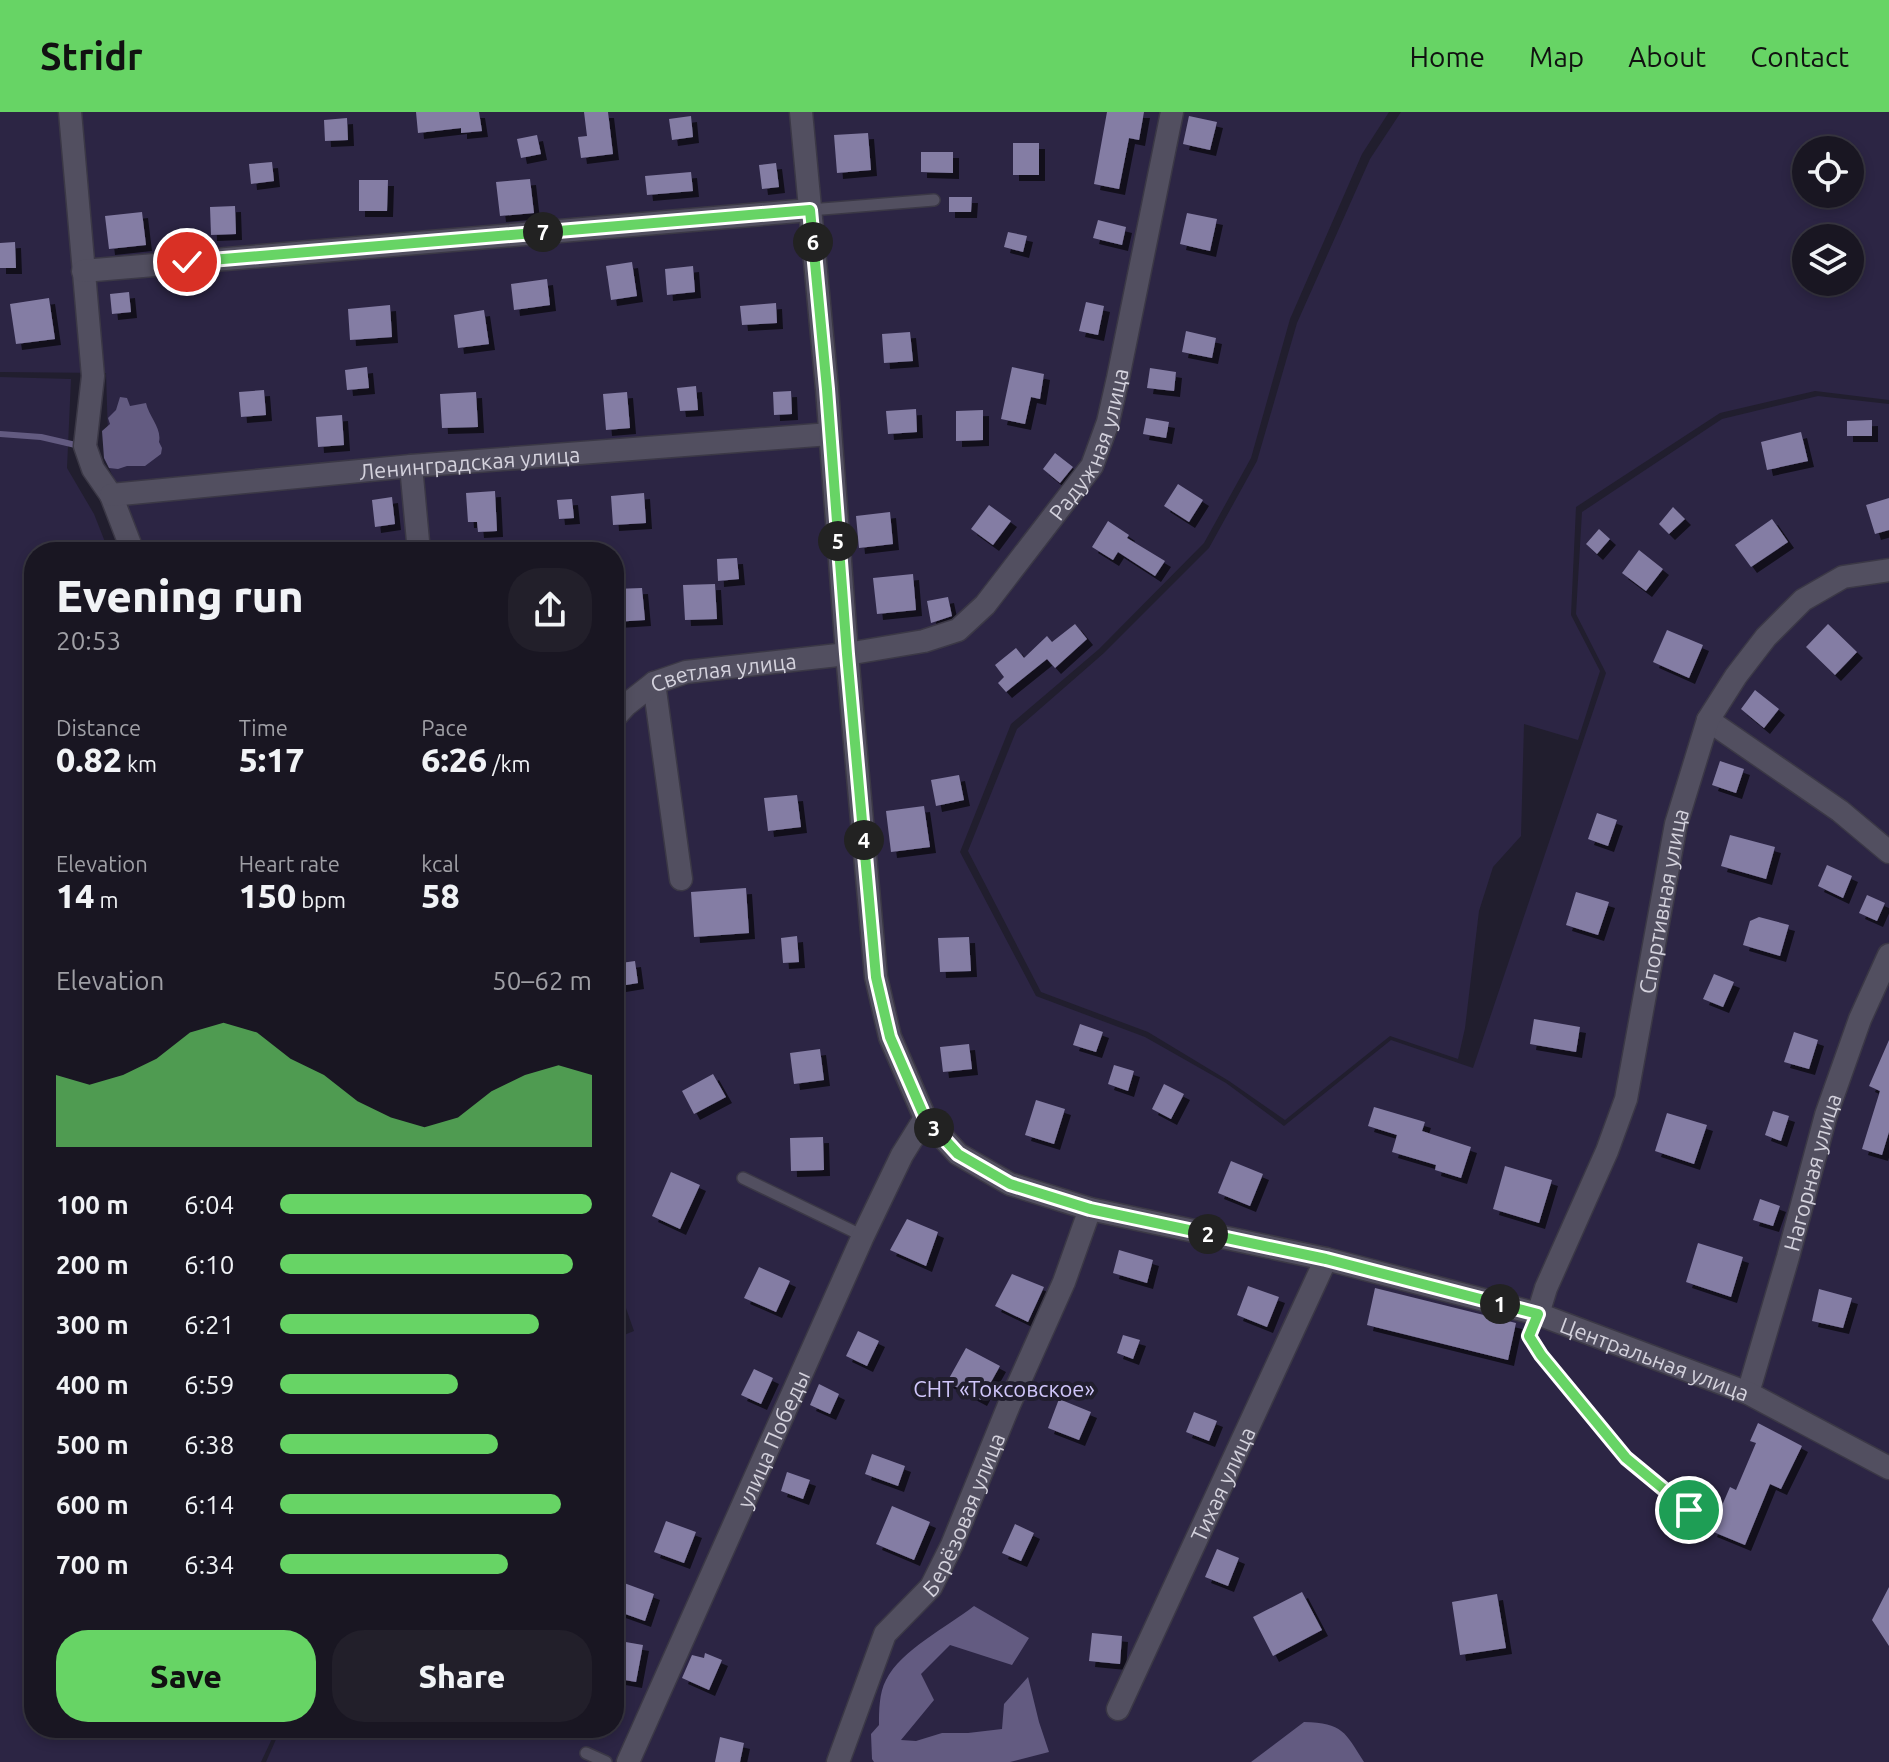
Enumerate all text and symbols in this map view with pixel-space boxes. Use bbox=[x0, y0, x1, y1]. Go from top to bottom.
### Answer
text: Stridr bbox=[40, 35, 143, 77]
text: Home bbox=[1410, 41, 1485, 72]
text: Map bbox=[1529, 41, 1584, 72]
text: About bbox=[1628, 41, 1706, 72]
text: Contact bbox=[1750, 41, 1849, 72]
map controls bbox=[1792, 136, 1864, 296]
button: locate bbox=[1792, 136, 1864, 208]
pin: 7 bbox=[523, 212, 563, 252]
text: 7 bbox=[537, 219, 549, 244]
pin: 6 bbox=[793, 222, 833, 262]
button: layers bbox=[1792, 224, 1864, 296]
pin bbox=[153, 228, 221, 296]
text: 6 bbox=[807, 229, 819, 254]
icon: check bbox=[165, 240, 209, 284]
street label: Радужная улица bbox=[1043, 366, 1132, 524]
street label: Ленинградская улица bbox=[358, 441, 581, 483]
pin: 5 bbox=[818, 521, 858, 561]
text: 5 bbox=[832, 528, 844, 553]
button: share bbox=[508, 568, 592, 652]
text: Evening run bbox=[56, 571, 304, 620]
text: 20:53 bbox=[56, 626, 121, 655]
street label: Светлая улица bbox=[647, 647, 798, 696]
text: Distance bbox=[56, 715, 141, 740]
text: Time bbox=[239, 715, 288, 740]
text: Pace bbox=[421, 715, 468, 740]
text: 0.82 bbox=[56, 740, 122, 778]
text: 5:17 bbox=[239, 740, 305, 778]
text: 6:26 bbox=[421, 740, 487, 778]
text: km bbox=[122, 751, 157, 776]
text: /km bbox=[487, 751, 531, 776]
street label: Спортивная улица bbox=[1633, 805, 1693, 996]
pin: 4 bbox=[844, 820, 884, 860]
text: 4 bbox=[858, 827, 870, 852]
text: Elevation bbox=[56, 851, 148, 876]
text: Heart rate bbox=[239, 851, 340, 876]
text: kcal bbox=[421, 851, 459, 876]
text: 14 bbox=[56, 876, 94, 914]
text: 150 bbox=[239, 876, 296, 914]
text: 58 bbox=[421, 876, 460, 914]
text: m bbox=[94, 887, 118, 912]
text: bpm bbox=[296, 887, 346, 912]
text: Elevation bbox=[56, 966, 164, 995]
text: 50–62 m bbox=[492, 966, 592, 995]
street label: Нагорная улица bbox=[1778, 1090, 1845, 1254]
pin: 3 bbox=[914, 1108, 954, 1148]
text: 3 bbox=[928, 1115, 940, 1140]
text: 100 m bbox=[56, 1190, 129, 1219]
text: 6:04 bbox=[184, 1190, 234, 1219]
pin: 2 bbox=[1188, 1214, 1228, 1254]
text: 2 bbox=[1202, 1221, 1214, 1246]
text: 200 m bbox=[56, 1250, 129, 1279]
text: 6:10 bbox=[184, 1250, 234, 1279]
pin: 1 bbox=[1480, 1284, 1520, 1324]
text: 1 bbox=[1494, 1291, 1506, 1316]
text: 300 m bbox=[56, 1310, 129, 1339]
text: 6:21 bbox=[184, 1310, 234, 1339]
street label: Центральная улица bbox=[1557, 1311, 1753, 1405]
street label: улица Победы bbox=[731, 1366, 814, 1511]
text: 400 m bbox=[56, 1370, 129, 1399]
text: 6:59 bbox=[184, 1370, 234, 1399]
park label: СНТ «Токсовское» bbox=[913, 1376, 1095, 1401]
street label: Тихая улица bbox=[1185, 1423, 1259, 1545]
street label: Берёзовая улица bbox=[917, 1429, 1009, 1601]
text: 500 m bbox=[56, 1430, 129, 1459]
text: 6:38 bbox=[184, 1430, 234, 1459]
pin bbox=[1655, 1476, 1723, 1544]
icon: arrive bbox=[1667, 1488, 1711, 1532]
text: 600 m bbox=[56, 1490, 129, 1519]
text: 6:14 bbox=[184, 1490, 234, 1519]
text: 700 m bbox=[56, 1550, 129, 1579]
text: 6:34 bbox=[184, 1550, 234, 1579]
button: Save bbox=[56, 1630, 316, 1722]
button: Share bbox=[332, 1630, 592, 1722]

